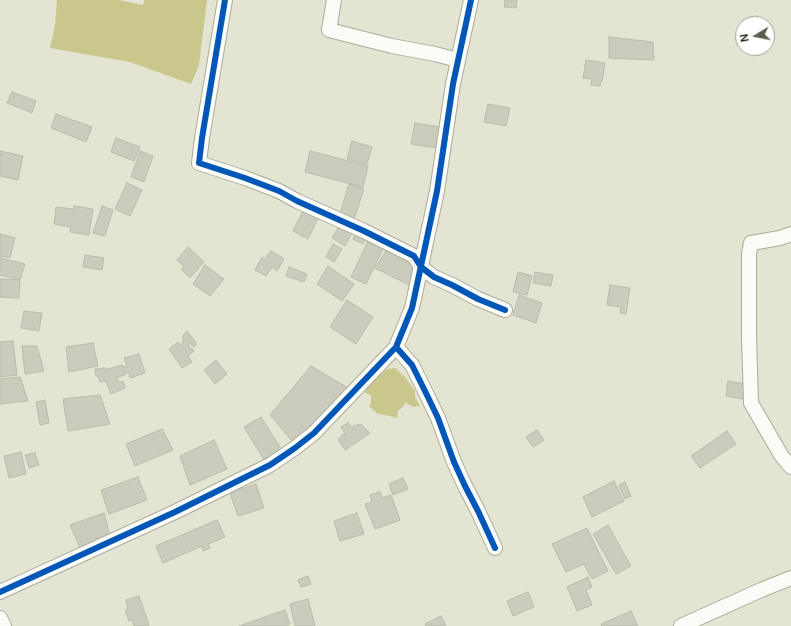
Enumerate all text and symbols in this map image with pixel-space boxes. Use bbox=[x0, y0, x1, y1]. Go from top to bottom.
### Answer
north arrow bbox=[735, 16, 775, 56]
text: N bbox=[736, 33, 752, 43]

